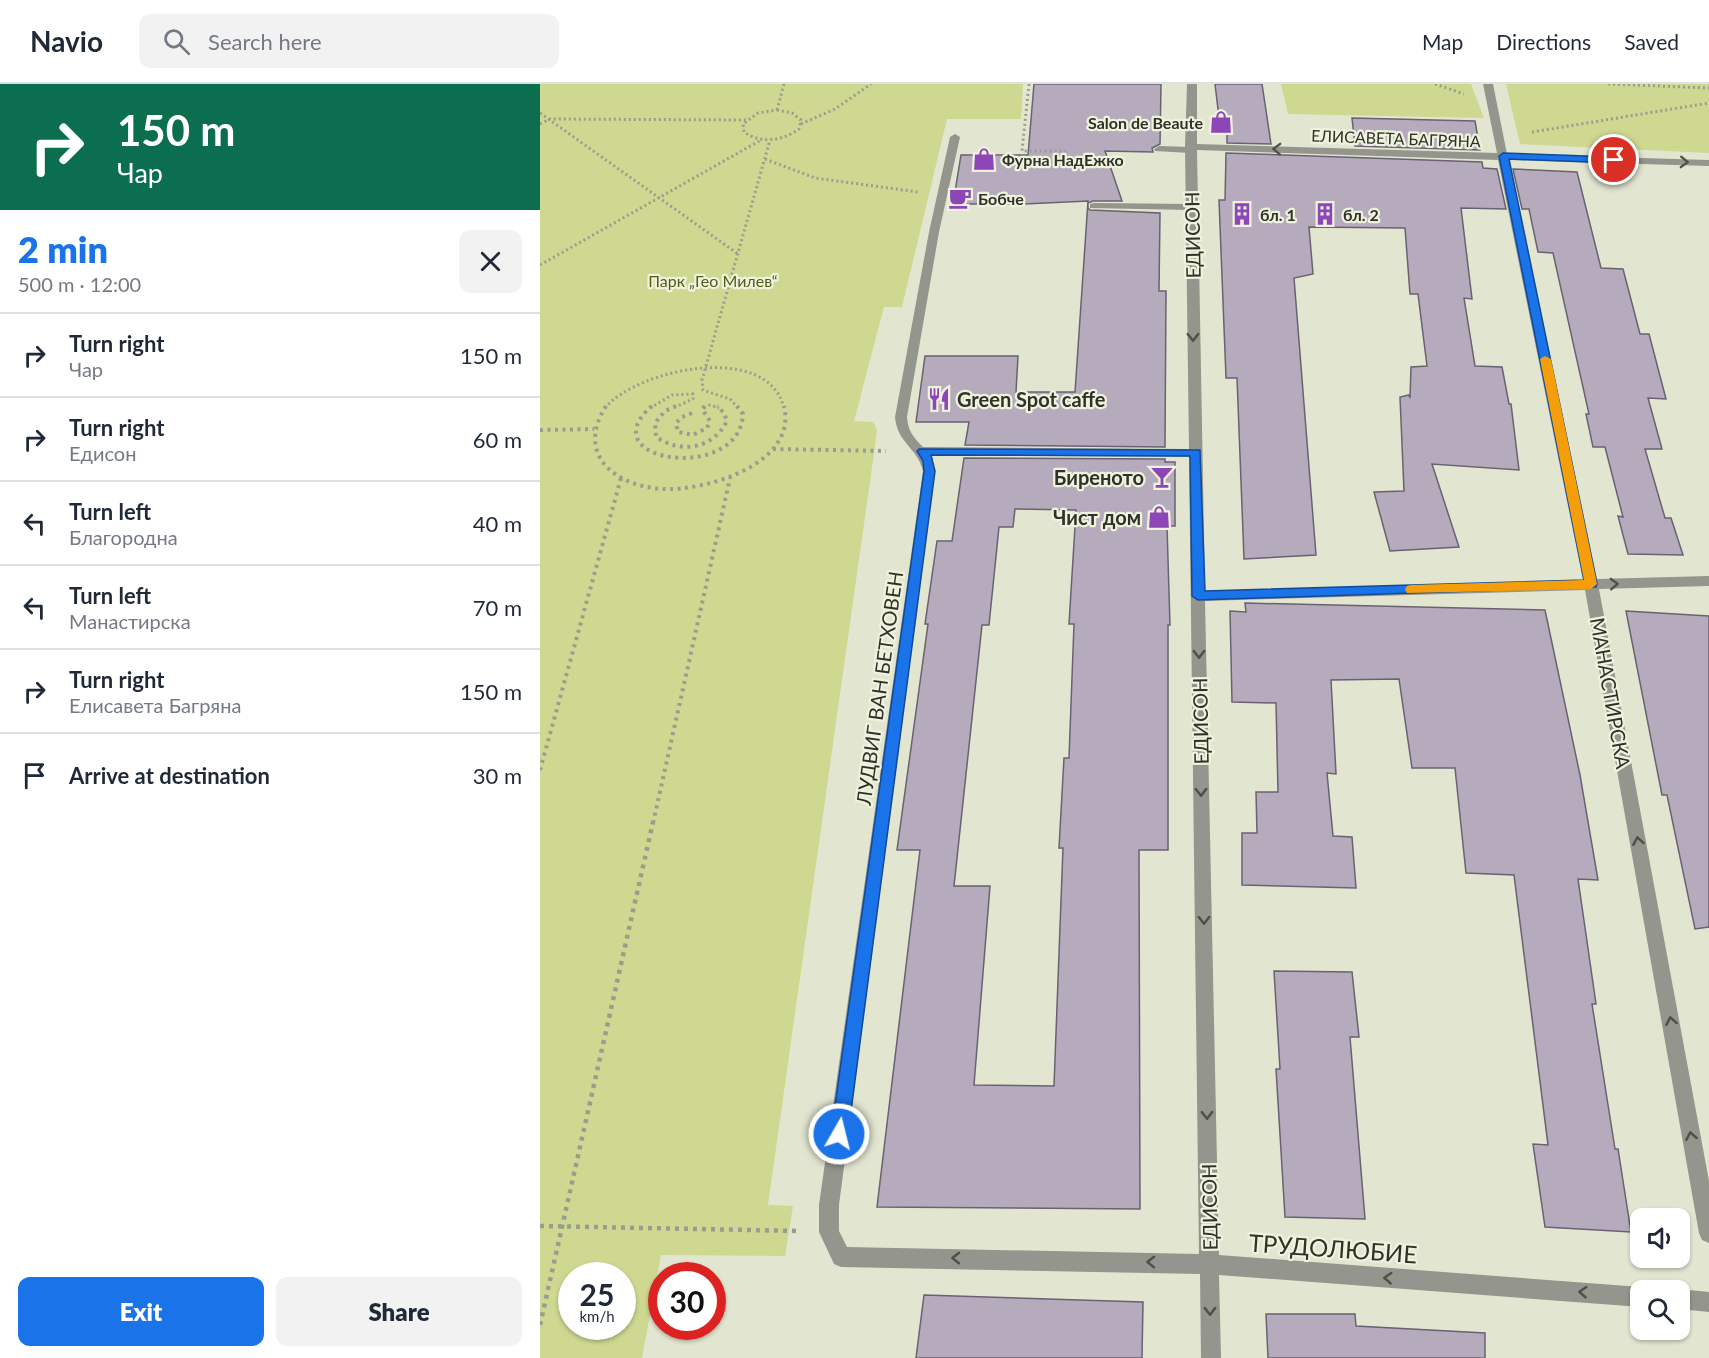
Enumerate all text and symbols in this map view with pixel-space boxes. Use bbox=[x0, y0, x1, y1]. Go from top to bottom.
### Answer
search box bbox=[139, 14, 559, 68]
text: Navio bbox=[30, 24, 103, 58]
icon: search bbox=[160, 25, 193, 58]
text: Search here bbox=[208, 28, 322, 55]
text: Map bbox=[1422, 29, 1463, 54]
text: Directions bbox=[1496, 29, 1591, 54]
text: Saved bbox=[1624, 29, 1679, 54]
text: 150 m bbox=[117, 105, 235, 155]
icon: right bbox=[18, 108, 96, 186]
shop icon: Salon de Beaute bbox=[1208, 109, 1234, 135]
place label: Salon de Beaute bbox=[1088, 113, 1203, 132]
street label: ЕЛИСАВЕТА БАГРЯНА bbox=[1311, 126, 1481, 150]
pin bbox=[1588, 134, 1639, 185]
one-way arrow bbox=[1273, 143, 1282, 156]
icon: arrive bbox=[1597, 143, 1630, 176]
shop icon: Фурна НадЕжко bbox=[971, 146, 997, 172]
place label: Фурна НадЕжко bbox=[1002, 150, 1124, 169]
text: Чар bbox=[117, 156, 163, 189]
one-way arrow bbox=[1679, 156, 1688, 169]
cafe icon: Бобче bbox=[947, 185, 973, 211]
place label: Бобче bbox=[978, 189, 1024, 208]
street label: ЕДИСОН bbox=[1179, 191, 1205, 279]
building icon: бл. 1 bbox=[1229, 201, 1255, 227]
building icon: бл. 2 bbox=[1312, 201, 1338, 227]
place label: бл. 1 bbox=[1260, 205, 1296, 224]
place label: бл. 2 bbox=[1343, 205, 1379, 224]
text: 2 min bbox=[18, 227, 108, 271]
button: close bbox=[459, 230, 522, 293]
park label: Парк „Гео Милев“ bbox=[648, 271, 778, 290]
text: 500 m · 12:00 bbox=[18, 272, 141, 296]
text: Turn right bbox=[69, 330, 164, 357]
one-way arrow bbox=[1187, 333, 1200, 342]
icon: right bbox=[18, 339, 51, 372]
text: 150 m bbox=[460, 342, 522, 369]
text: Чар bbox=[69, 357, 103, 381]
restaurant icon: Green Spot caffe bbox=[926, 386, 952, 412]
place label: Green Spot caffe bbox=[957, 387, 1106, 411]
text: Turn right bbox=[69, 414, 164, 441]
icon: right bbox=[18, 423, 51, 456]
text: 60 m bbox=[473, 426, 522, 453]
text: Едисон bbox=[69, 441, 136, 465]
bar icon: Биреното bbox=[1149, 464, 1175, 490]
place label: Биреното bbox=[1054, 465, 1144, 489]
text: Turn left bbox=[69, 498, 151, 525]
shop icon: Чист дом bbox=[1146, 504, 1172, 530]
place label: Чист дом bbox=[1053, 505, 1141, 529]
icon: left bbox=[18, 507, 51, 540]
text: 40 m bbox=[473, 510, 522, 537]
text: Благородна bbox=[69, 525, 178, 549]
street label: ЛУДВИГ ВАН БЕТХОВЕН bbox=[851, 569, 907, 808]
one-way arrow bbox=[1609, 577, 1618, 590]
text: Turn left bbox=[69, 582, 151, 609]
icon: left bbox=[18, 591, 51, 624]
text: 70 m bbox=[473, 594, 522, 621]
text: Манастирска bbox=[69, 609, 191, 633]
street label: МАНАСТИРСКА bbox=[1586, 615, 1636, 771]
one-way arrow bbox=[1193, 650, 1205, 659]
text: Turn right bbox=[69, 666, 164, 693]
icon: right bbox=[18, 675, 51, 708]
street label: ЕДИСОН bbox=[1187, 677, 1213, 765]
text: 150 m bbox=[460, 678, 522, 705]
text: Елисавета Багряна bbox=[69, 693, 241, 717]
icon: arrive bbox=[18, 759, 51, 792]
text: Arrive at destination bbox=[69, 762, 270, 789]
text: 30 m bbox=[473, 762, 522, 789]
one-way arrow bbox=[1195, 787, 1208, 796]
one-way arrow bbox=[1632, 836, 1645, 846]
one-way arrow bbox=[1198, 916, 1210, 925]
one-way arrow bbox=[1665, 1017, 1677, 1026]
position arrow bbox=[807, 1102, 871, 1166]
one-way arrow bbox=[1201, 1111, 1214, 1120]
one-way arrow bbox=[1685, 1131, 1698, 1141]
street label: ЕДИСОН bbox=[1196, 1163, 1222, 1251]
map controls bbox=[1630, 1208, 1690, 1340]
button: sound bbox=[1630, 1208, 1690, 1268]
street label: ТРУДОЛЮБИЕ bbox=[1248, 1228, 1418, 1268]
one-way arrow bbox=[952, 1252, 961, 1264]
one-way arrow bbox=[1147, 1256, 1156, 1269]
speed limit sign: 30 bbox=[648, 1262, 726, 1340]
one-way arrow bbox=[1384, 1271, 1393, 1284]
text: 25 bbox=[580, 1276, 614, 1312]
button: Exit bbox=[18, 1277, 264, 1346]
button: Share bbox=[276, 1277, 522, 1346]
button: search bbox=[1630, 1280, 1690, 1340]
one-way arrow bbox=[1578, 1286, 1587, 1299]
one-way arrow bbox=[1204, 1306, 1217, 1315]
text: km/h bbox=[579, 1307, 615, 1325]

